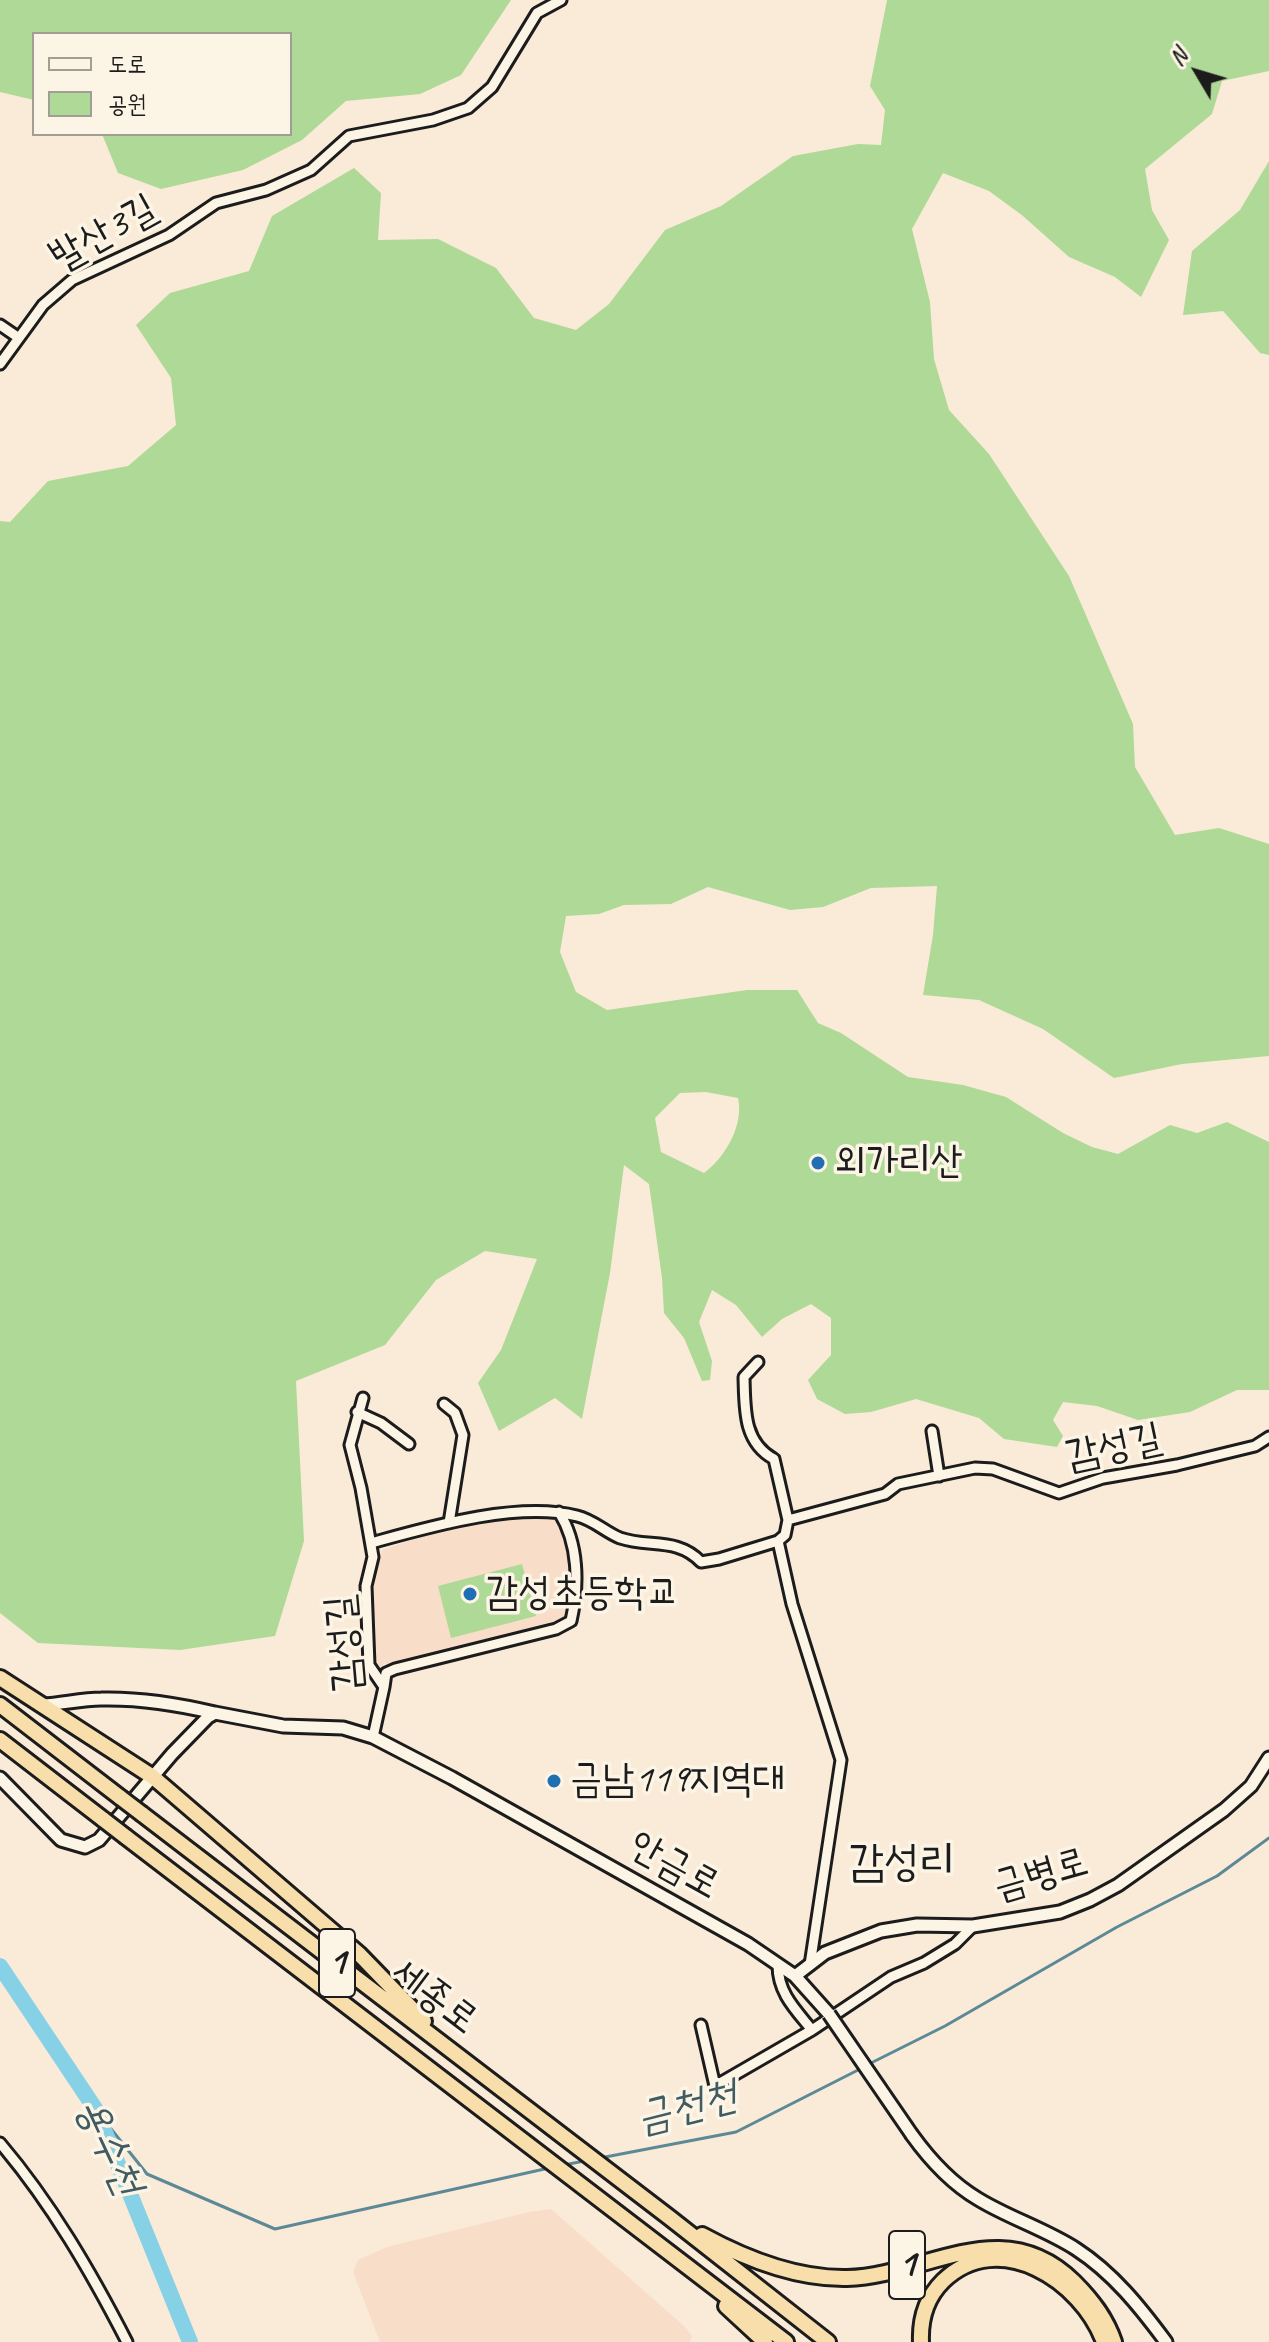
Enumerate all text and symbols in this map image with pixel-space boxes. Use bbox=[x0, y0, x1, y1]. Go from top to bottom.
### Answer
legend bbox=[32, 32, 292, 136]
north arrow bbox=[1157, 32, 1237, 112]
text: N bbox=[1163, 43, 1193, 71]
text: 도로 bbox=[108, 49, 147, 79]
text: 공원 bbox=[108, 89, 147, 119]
street label: 발산3길 bbox=[42, 185, 166, 283]
place label: 외가리산 bbox=[834, 1139, 963, 1187]
marker: 외가리산 bbox=[809, 1154, 827, 1172]
street label: 감성길 bbox=[1062, 1414, 1166, 1482]
place label: 감성초등학교 bbox=[486, 1570, 679, 1618]
marker: 감성초등학교 bbox=[461, 1585, 479, 1603]
street label: 감성길 bbox=[317, 1593, 373, 1693]
place label: 금남119지역대 bbox=[570, 1757, 785, 1805]
marker: 금남119지역대 bbox=[545, 1772, 563, 1790]
street label: 안금로 bbox=[620, 1822, 728, 1910]
district label: 감성리 bbox=[849, 1837, 955, 1889]
street label: 금병로 bbox=[988, 1839, 1094, 1911]
road number: 1 bbox=[319, 1929, 355, 1997]
street label: 세종로 bbox=[381, 1949, 487, 2045]
water label: 금천천 bbox=[632, 2071, 742, 2145]
water label: 용수천 bbox=[64, 2090, 152, 2204]
road number: 1 bbox=[889, 2231, 925, 2299]

